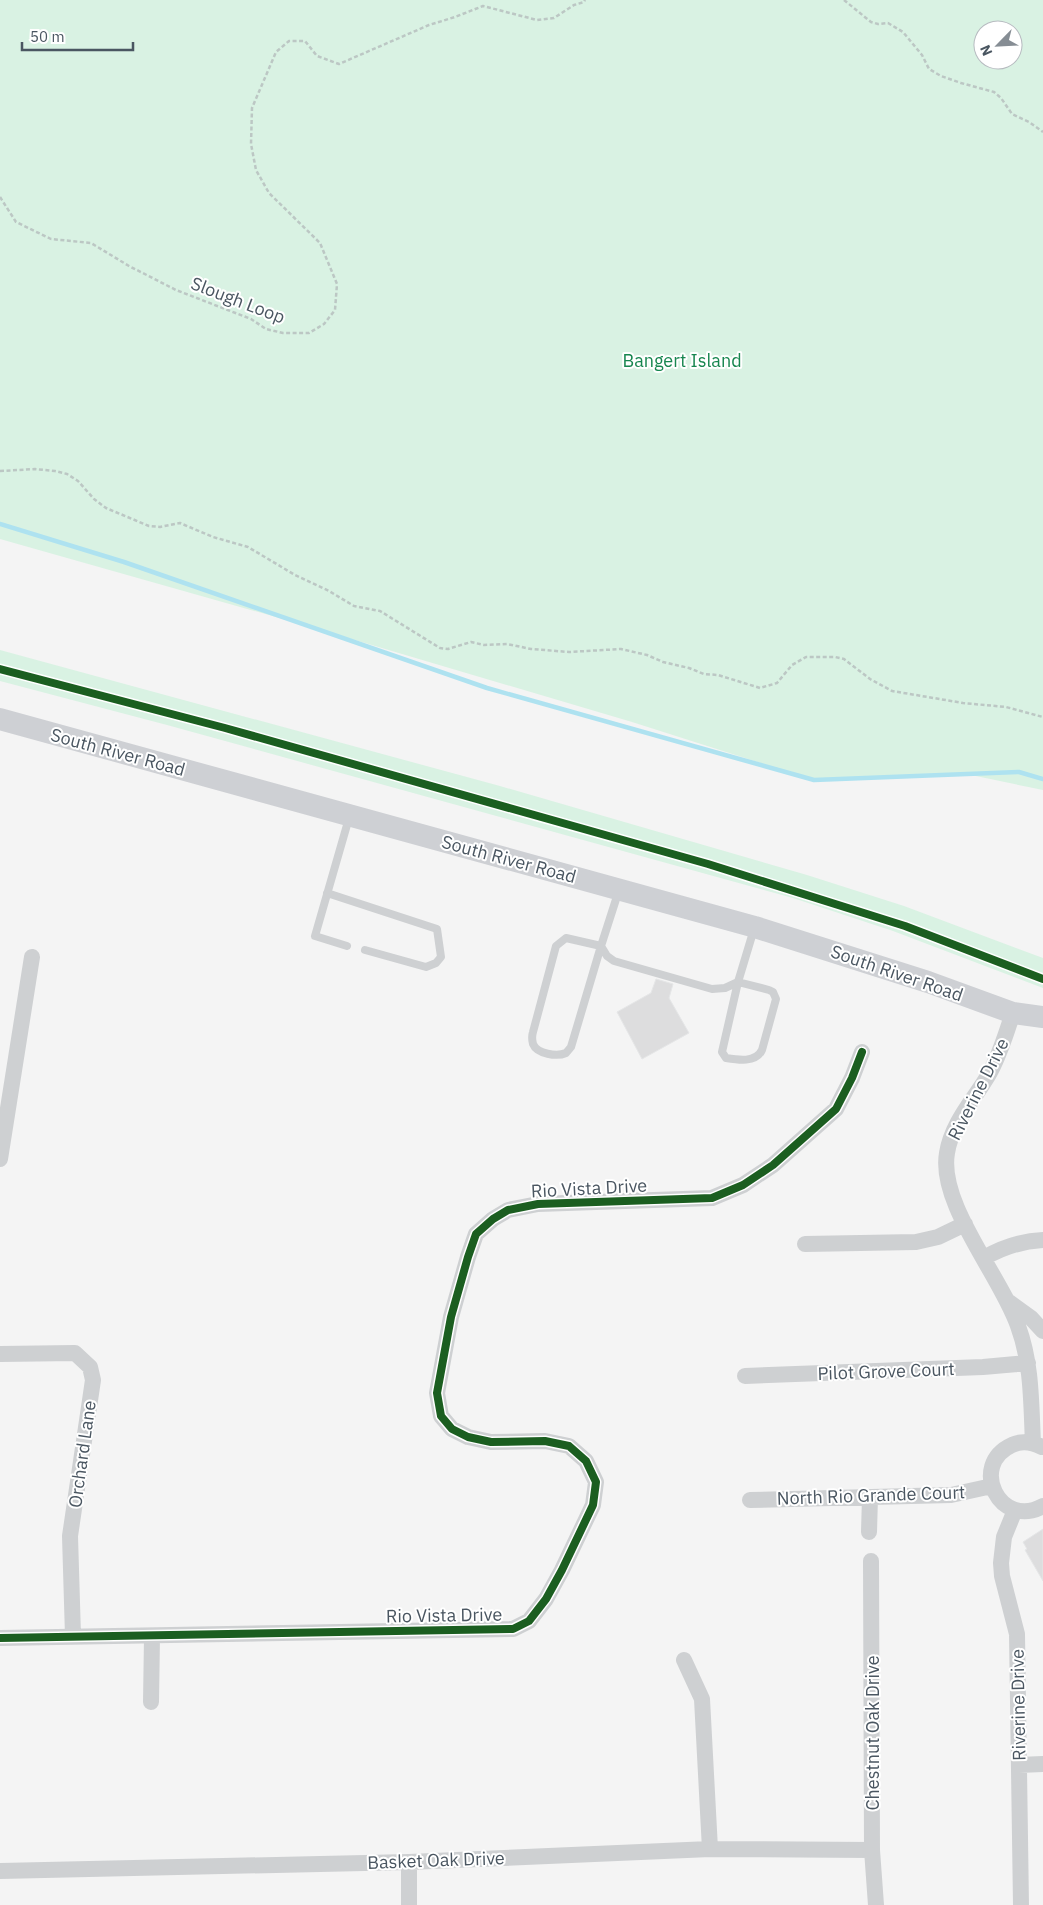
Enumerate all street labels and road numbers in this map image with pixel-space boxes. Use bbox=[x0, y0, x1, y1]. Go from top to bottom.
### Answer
street label: Slough Loop bbox=[188, 272, 288, 328]
street label: South River Road bbox=[48, 723, 188, 781]
street label: South River Road bbox=[439, 830, 579, 888]
street label: South River Road bbox=[828, 940, 966, 1006]
street label: Riverine Drive bbox=[942, 1034, 1014, 1144]
street label: Rio Vista Drive bbox=[530, 1173, 648, 1203]
street label: Pilot Grove Court bbox=[817, 1357, 955, 1385]
street label: Orchard Lane bbox=[63, 1399, 101, 1509]
street label: North Rio Grande Court bbox=[776, 1480, 966, 1510]
street label: Rio Vista Drive bbox=[386, 1602, 503, 1628]
street label: Riverine Drive bbox=[1006, 1649, 1030, 1761]
street label: Chestnut Oak Drive bbox=[861, 1655, 884, 1811]
street label: Basket Oak Drive bbox=[367, 1846, 505, 1874]

